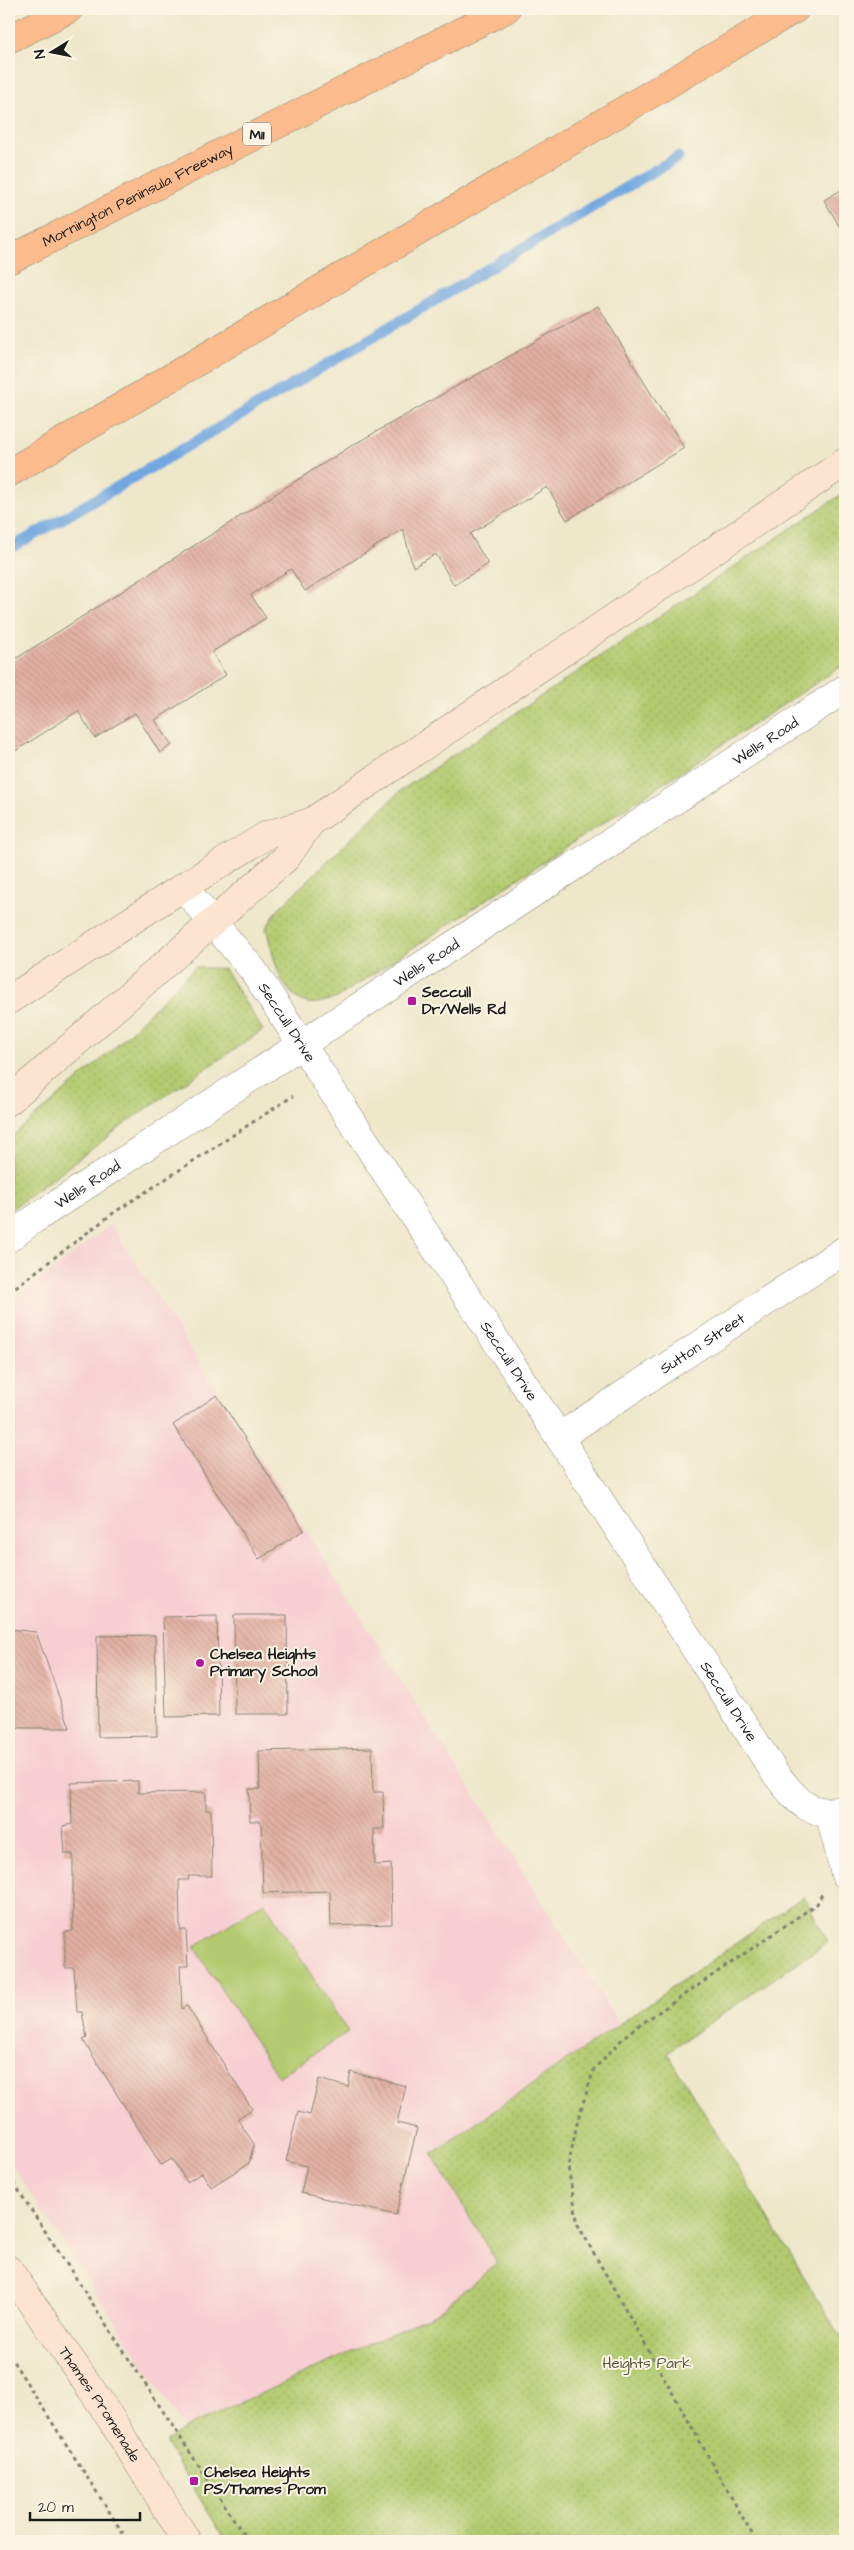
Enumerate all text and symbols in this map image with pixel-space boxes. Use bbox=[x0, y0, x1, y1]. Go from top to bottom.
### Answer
north arrow bbox=[28, 28, 78, 78]
text: N bbox=[30, 48, 51, 60]
road number: M11 bbox=[243, 122, 271, 146]
street label: Mornington Peninsula Freeway bbox=[39, 139, 237, 253]
street label: Wells Road bbox=[728, 712, 803, 771]
street label: Wells Road bbox=[390, 934, 464, 992]
street label: Seccull Drive bbox=[253, 979, 321, 1066]
place label: Seccull Dr/Wells Rd bbox=[421, 982, 506, 1020]
marker: Seccull Dr/Wells Rd bbox=[406, 995, 418, 1007]
street label: Wells Road bbox=[51, 1155, 125, 1214]
street label: Sutton Street bbox=[656, 1308, 749, 1379]
street label: Seccull Drive bbox=[475, 1317, 543, 1405]
place label: Chelsea Heights Primary School bbox=[210, 1644, 318, 1683]
marker: Chelsea Heights Primary School bbox=[194, 1657, 206, 1669]
street label: Seccull Drive bbox=[695, 1657, 762, 1746]
street label: Thames Promenade bbox=[54, 2342, 145, 2466]
park label: Heights Park bbox=[603, 2353, 691, 2375]
place label: Chelsea Heights PS/Thames Prom bbox=[204, 2462, 326, 2500]
marker: Chelsea Heights PS/Thames Prom bbox=[188, 2475, 200, 2487]
scale bar bbox=[30, 2490, 140, 2522]
text: 20 m bbox=[38, 2497, 74, 2518]

